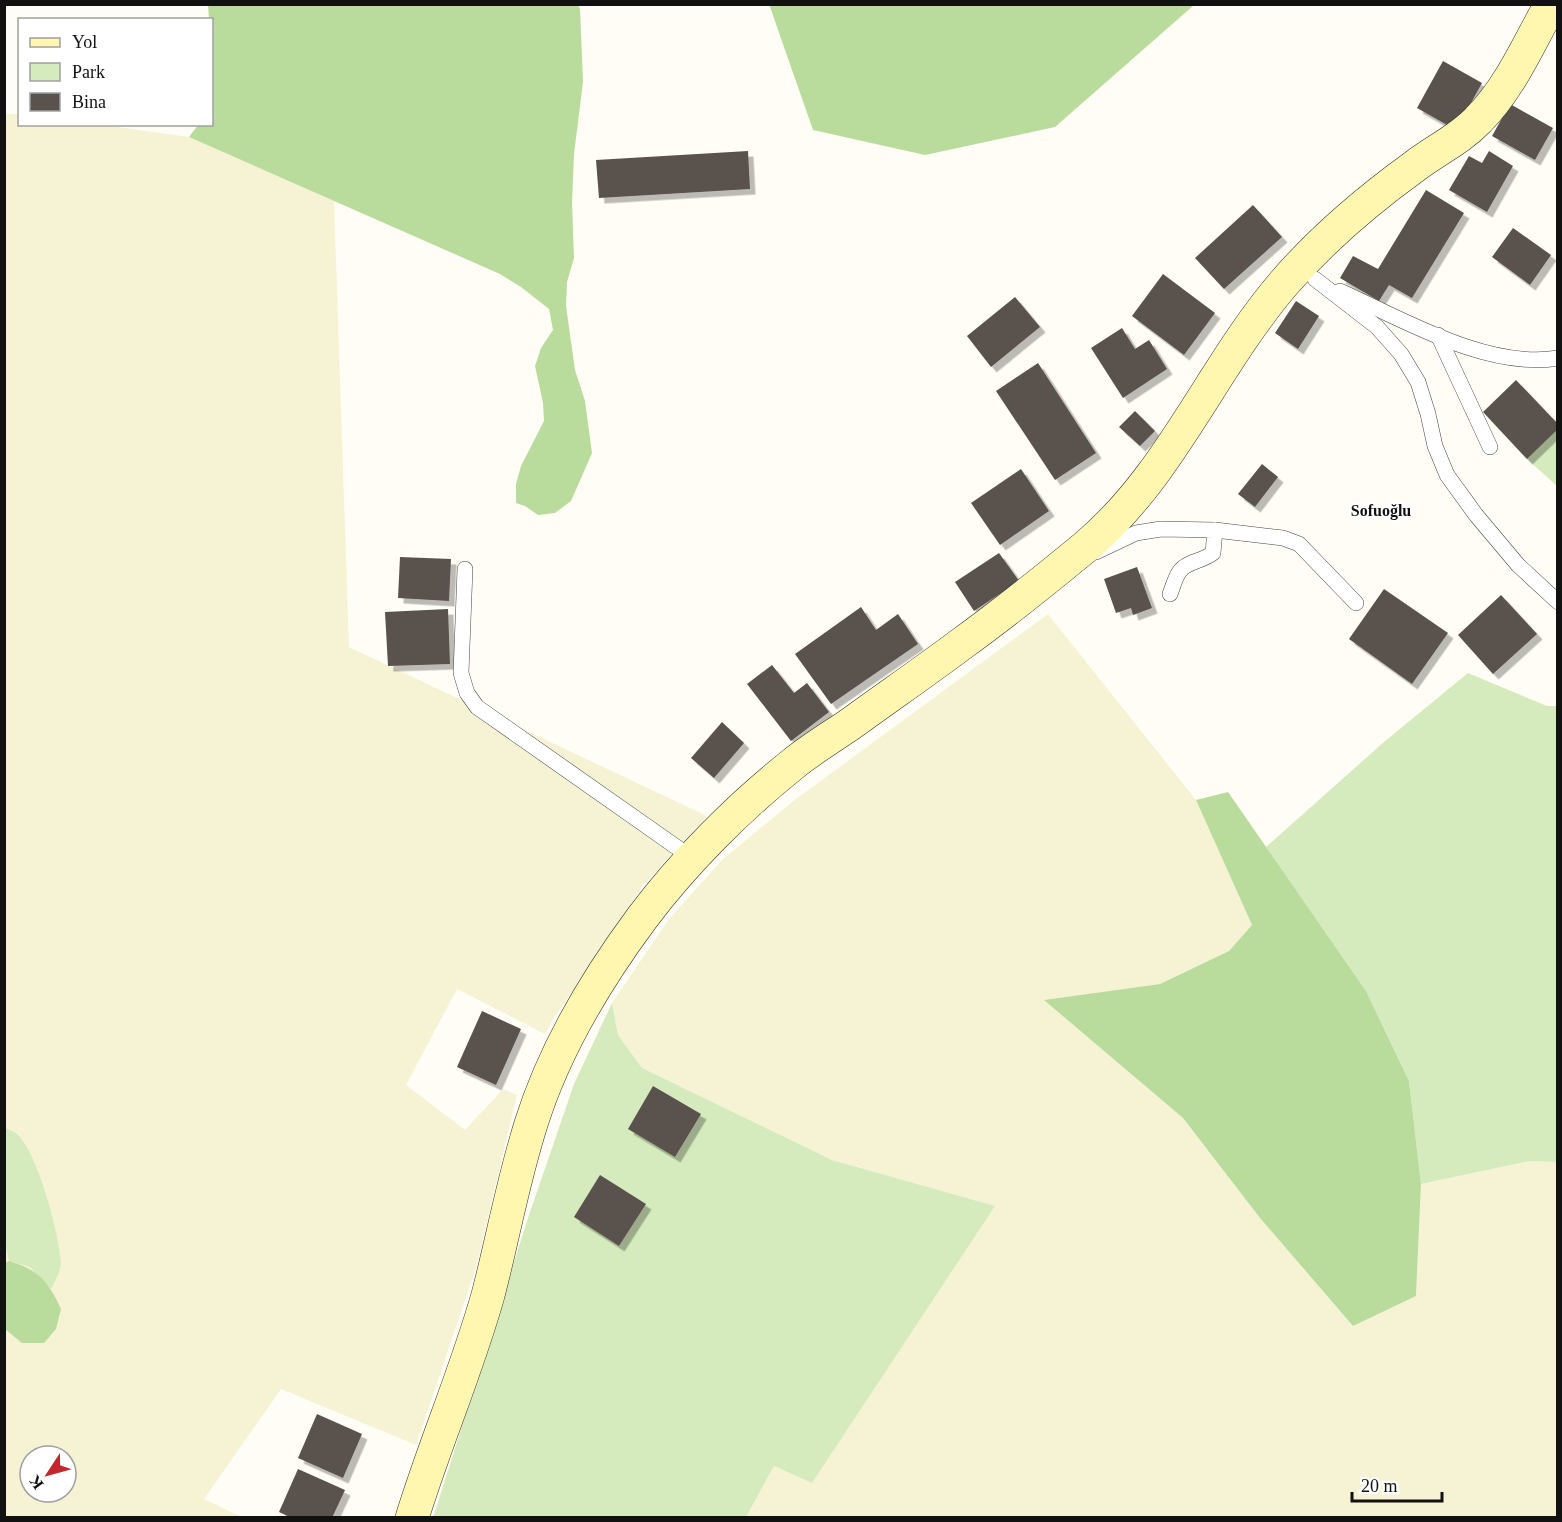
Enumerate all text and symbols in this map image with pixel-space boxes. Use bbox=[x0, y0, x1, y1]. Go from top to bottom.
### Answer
legend bbox=[18, 18, 213, 126]
text: Yol bbox=[72, 32, 97, 52]
text: Park bbox=[72, 62, 105, 82]
text: Bina bbox=[72, 92, 106, 112]
district label: Sofuoğlu bbox=[1351, 502, 1411, 520]
north arrow bbox=[18, 1444, 78, 1504]
scale bar bbox=[1352, 1465, 1442, 1503]
text: K bbox=[25, 1472, 47, 1493]
text: 20 m bbox=[1361, 1476, 1398, 1496]

